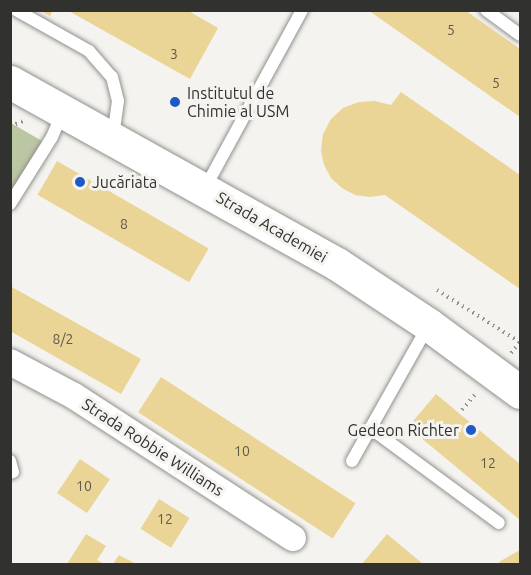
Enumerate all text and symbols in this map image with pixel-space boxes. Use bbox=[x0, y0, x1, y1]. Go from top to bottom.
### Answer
house number: 5 bbox=[447, 22, 455, 38]
house number: 3 bbox=[170, 46, 178, 62]
house number: 5 bbox=[492, 75, 500, 91]
place label: Institutul de Chimie al USM bbox=[187, 83, 289, 121]
marker: Institutul de Chimie al USM bbox=[168, 95, 182, 109]
place label: Jucăriata bbox=[92, 172, 157, 192]
marker: Jucăriata bbox=[73, 175, 87, 189]
street label: Strada Academiei bbox=[213, 187, 331, 267]
house number: 8 bbox=[120, 216, 128, 232]
house number: 8/2 bbox=[53, 331, 73, 347]
street label: Strada Robbie Williams bbox=[79, 394, 227, 500]
place label: Gedeon Richter bbox=[348, 420, 459, 440]
marker: Gedeon Richter bbox=[464, 423, 478, 437]
house number: 10 bbox=[234, 443, 250, 459]
house number: 12 bbox=[480, 455, 496, 471]
house number: 10 bbox=[76, 478, 92, 494]
house number: 12 bbox=[157, 511, 173, 527]

